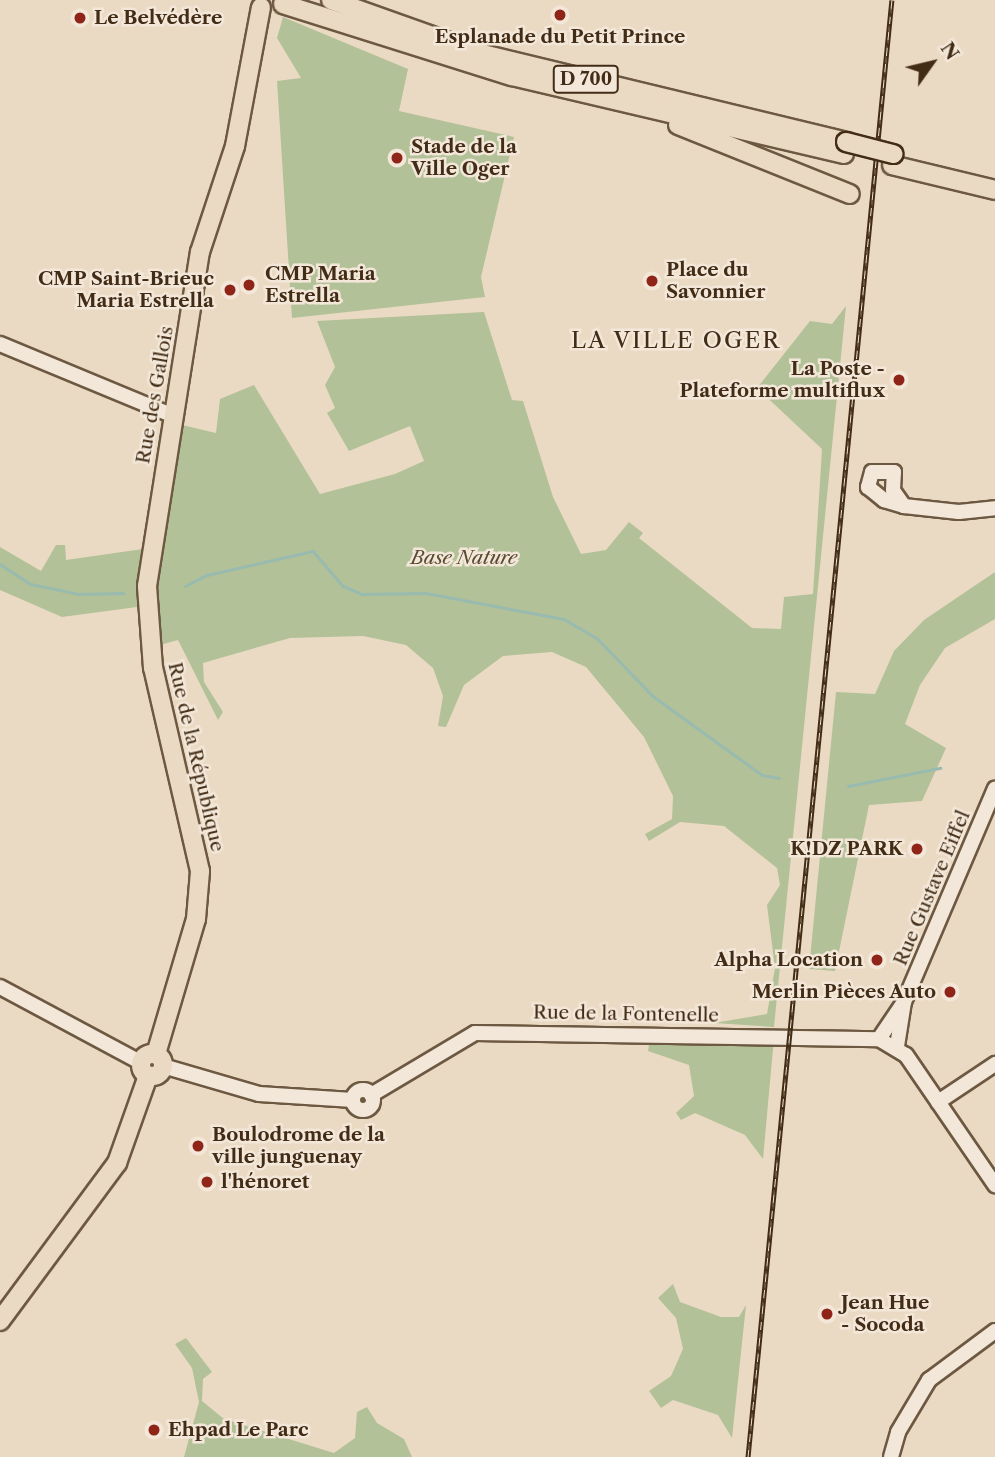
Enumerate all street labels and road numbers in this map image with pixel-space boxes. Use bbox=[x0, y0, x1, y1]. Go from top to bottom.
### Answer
road number: D 700 bbox=[553, 64, 619, 94]
street label: Rue des Gallois bbox=[132, 324, 178, 466]
street label: Rue de la République bbox=[163, 660, 229, 854]
street label: Rue Gustave Eiffel bbox=[889, 807, 975, 969]
street label: Rue de la Fontenelle bbox=[533, 1001, 719, 1027]

